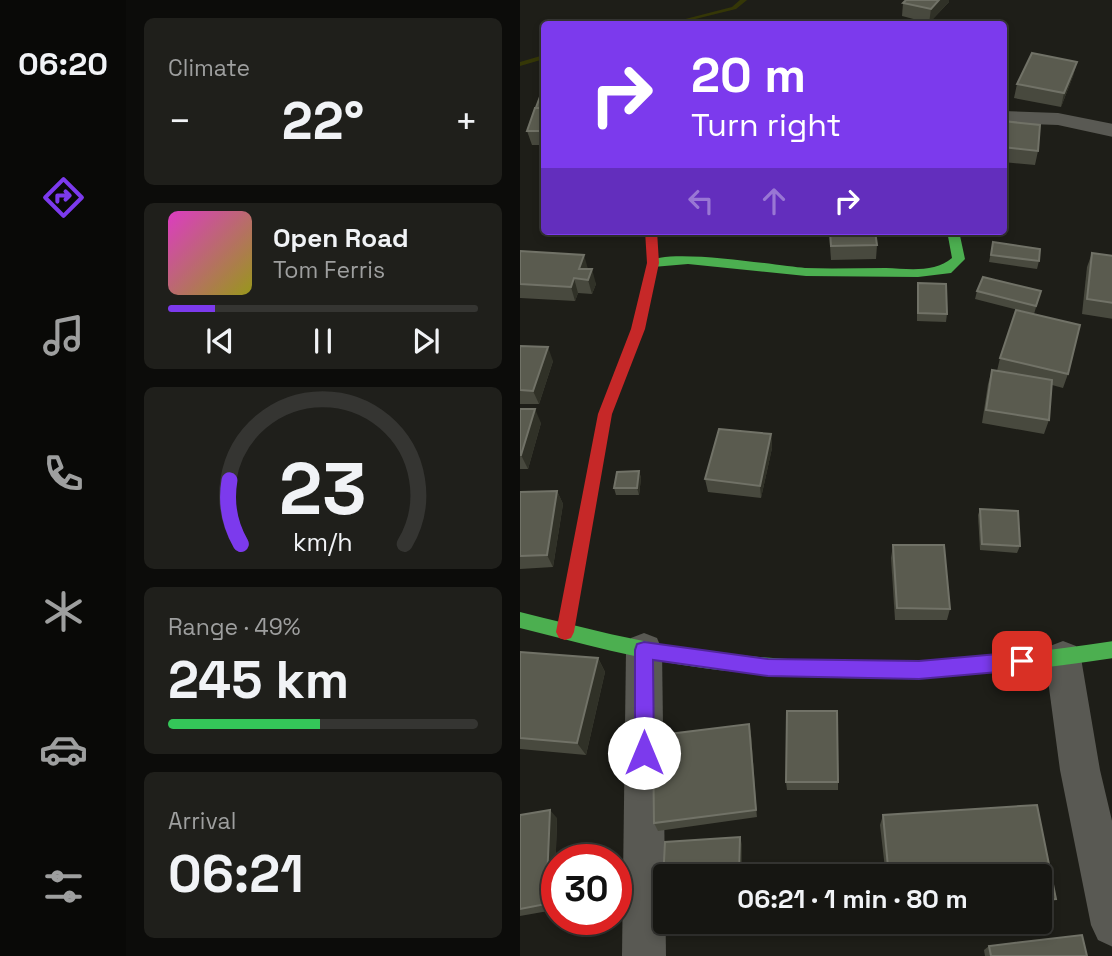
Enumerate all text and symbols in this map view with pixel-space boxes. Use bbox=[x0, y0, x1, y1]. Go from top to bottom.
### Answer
text: 06:20 bbox=[18, 44, 108, 84]
text: 20 m bbox=[691, 44, 806, 106]
icon: right bbox=[576, 49, 667, 140]
text: Climate bbox=[168, 53, 250, 83]
text: 22° bbox=[282, 88, 364, 154]
text: − bbox=[168, 97, 192, 145]
text: + bbox=[454, 97, 478, 145]
text: Turn right bbox=[691, 105, 841, 145]
icon: directions bbox=[39, 173, 88, 222]
icon: left bbox=[682, 182, 720, 220]
icon: ahead bbox=[755, 182, 793, 220]
icon: right bbox=[828, 182, 866, 220]
text: Open Road bbox=[273, 221, 409, 255]
text: Tom Ferris bbox=[273, 255, 385, 285]
icon: music bbox=[39, 311, 88, 360]
icon: previous bbox=[201, 322, 239, 360]
icon: pause bbox=[304, 322, 342, 360]
icon: next bbox=[407, 322, 445, 360]
text: 23 bbox=[279, 442, 367, 535]
icon: phone bbox=[39, 449, 88, 498]
text: km/h bbox=[293, 526, 353, 558]
icon: climate bbox=[39, 587, 88, 636]
text: Range · 49% bbox=[168, 612, 301, 642]
pin bbox=[992, 631, 1052, 691]
icon: arrive bbox=[1003, 642, 1041, 680]
text: 245 km bbox=[168, 647, 349, 713]
position arrow bbox=[607, 716, 681, 790]
icon: car bbox=[39, 725, 88, 774]
text: Arrival bbox=[168, 806, 236, 836]
text: 06:21 bbox=[168, 841, 304, 907]
speed limit sign: 30 bbox=[541, 844, 632, 935]
icon: filters bbox=[39, 862, 88, 911]
text: 06:21 · 1 min · 80 m bbox=[737, 882, 968, 916]

